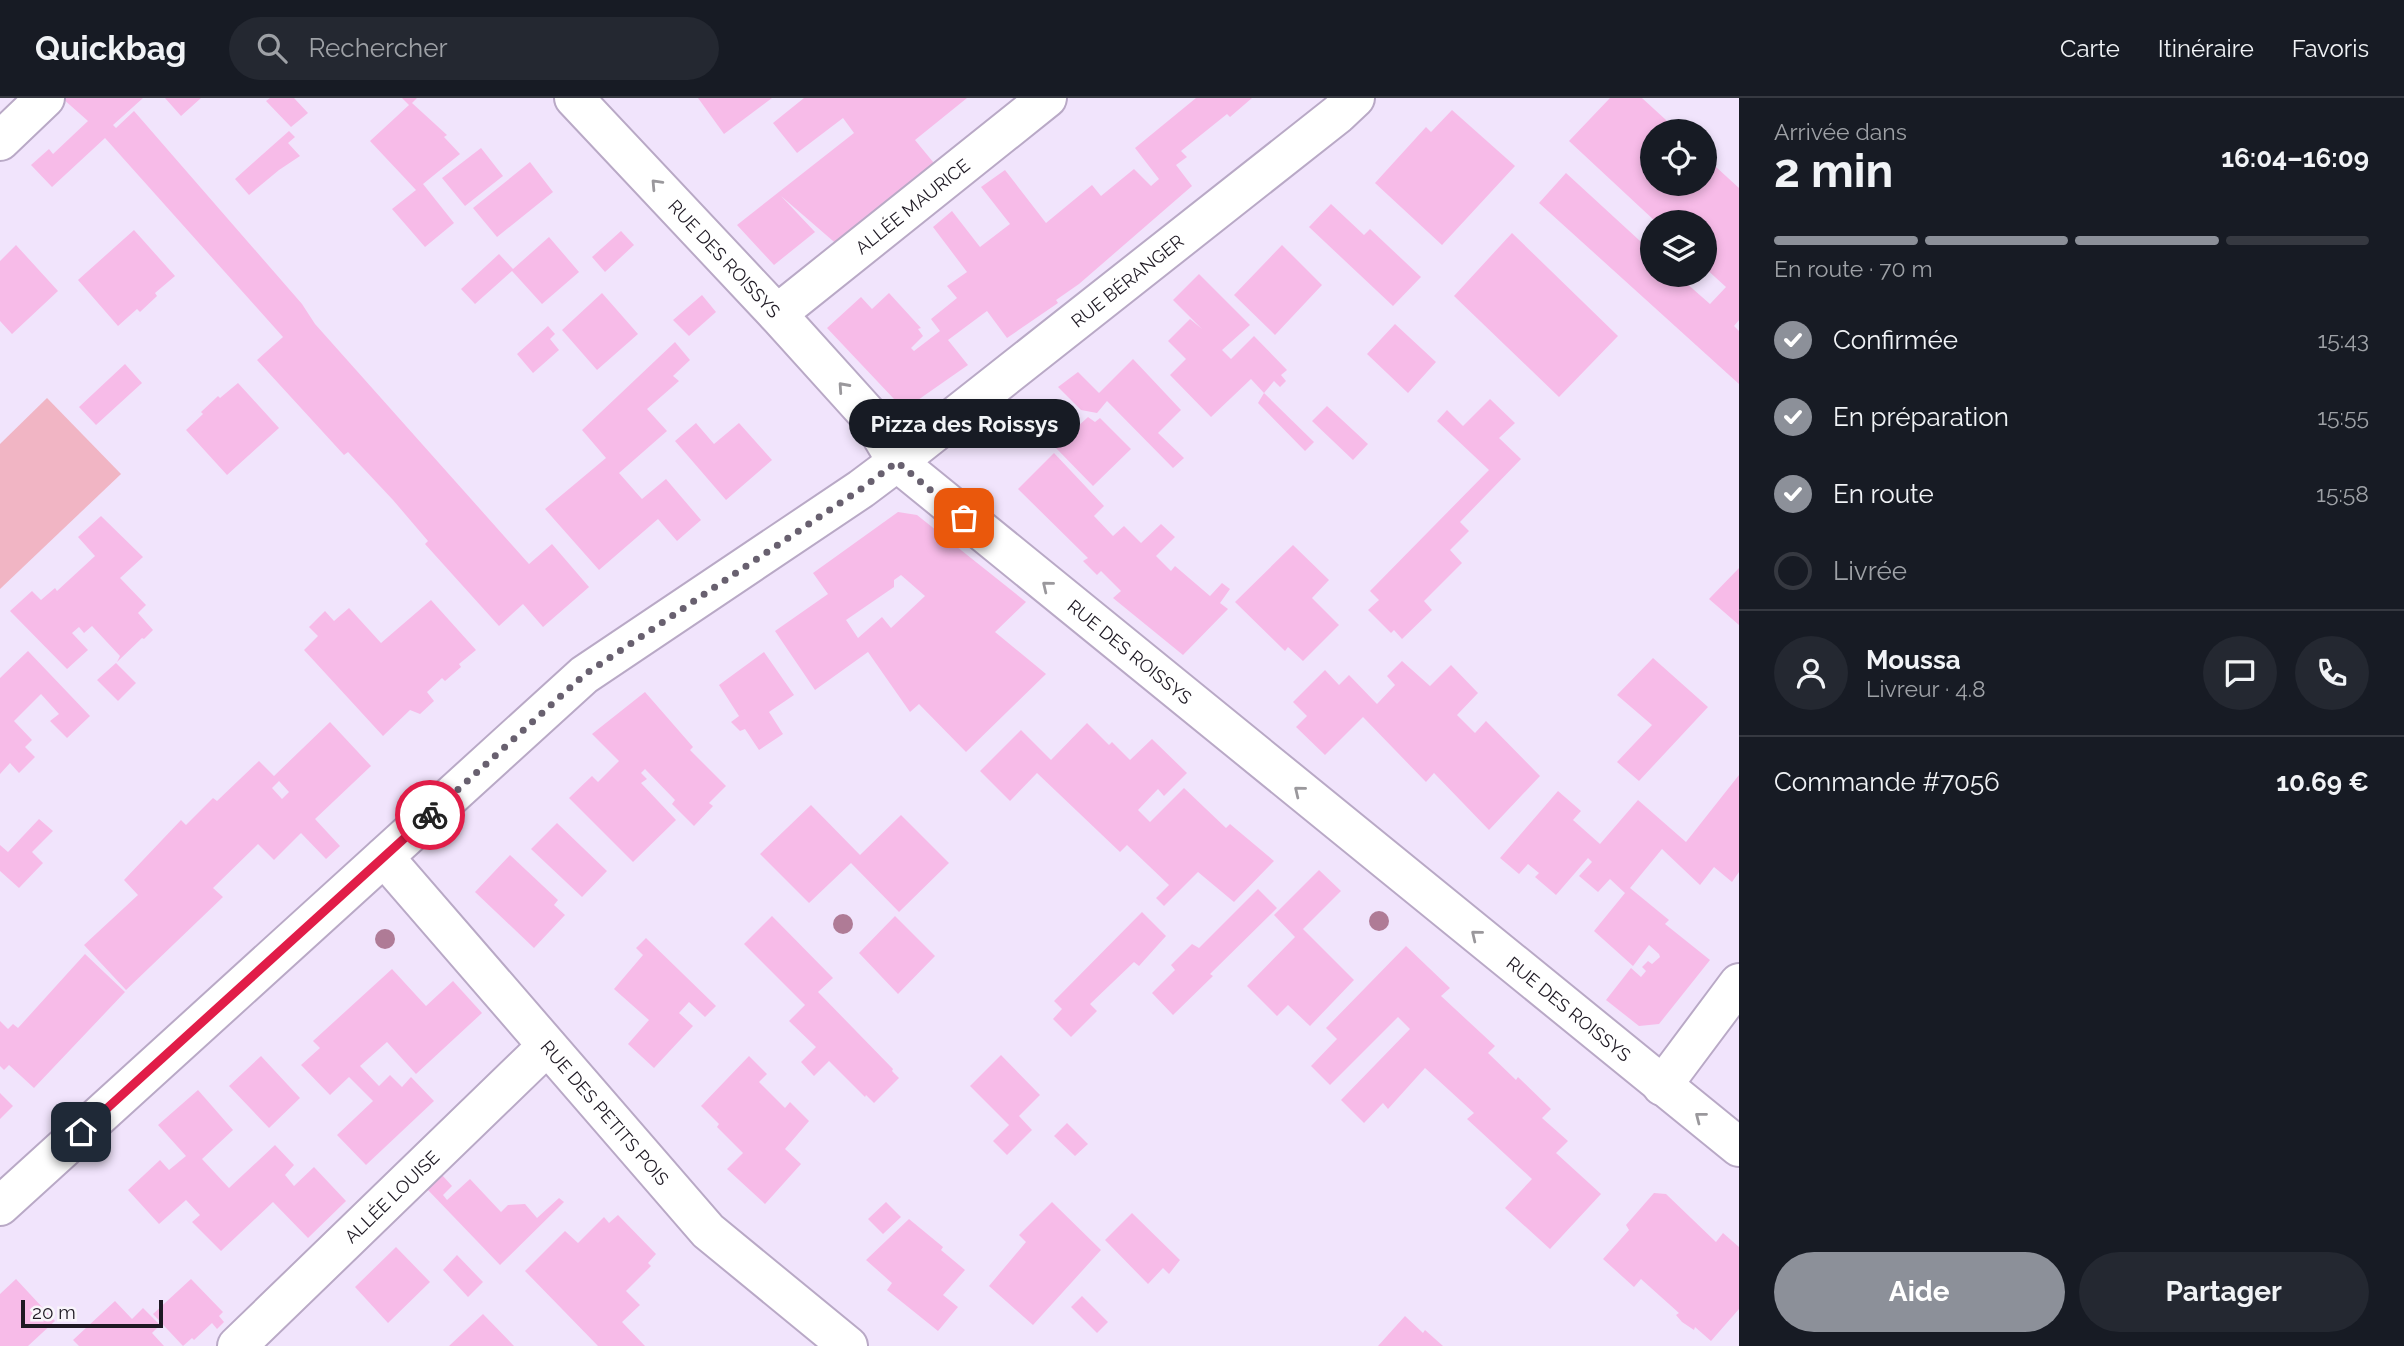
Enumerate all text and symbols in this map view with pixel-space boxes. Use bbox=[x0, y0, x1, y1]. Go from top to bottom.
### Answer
search box bbox=[229, 17, 719, 80]
text: Quickbag bbox=[35, 29, 187, 68]
icon: search bbox=[253, 29, 291, 67]
text: Rechercher bbox=[309, 33, 448, 63]
text: Carte bbox=[2060, 34, 2120, 63]
text: Itinéraire bbox=[2158, 34, 2254, 63]
text: Favoris bbox=[2292, 34, 2369, 63]
text: Arrivée dans bbox=[1774, 118, 1907, 145]
map controls bbox=[1640, 119, 1717, 287]
button: locate bbox=[1640, 119, 1717, 196]
text: 16:04–16:09 bbox=[2221, 143, 2369, 173]
text: 2 min bbox=[1774, 144, 1893, 198]
street label: ALLÉE MAURICE bbox=[851, 154, 973, 258]
one-way arrow bbox=[651, 179, 664, 192]
street label: RUE DES ROISSYS bbox=[664, 195, 785, 322]
button: layers bbox=[1640, 210, 1717, 287]
street label: RUE BÉRANGER bbox=[1067, 230, 1188, 331]
text: En route · 70 m bbox=[1774, 255, 1933, 282]
icon: check bbox=[1774, 321, 1812, 359]
text: Confirmée bbox=[1833, 325, 1958, 355]
text: 15:43 bbox=[2317, 326, 2369, 353]
one-way arrow bbox=[839, 382, 852, 395]
icon: check bbox=[1774, 398, 1812, 436]
callout: Pizza des Roissys bbox=[848, 399, 1080, 448]
text: En préparation bbox=[1833, 402, 2009, 432]
text: 15:55 bbox=[2317, 403, 2369, 430]
text: Pizza des Roissys bbox=[871, 410, 1058, 437]
icon: check bbox=[1774, 475, 1812, 513]
text: En route bbox=[1833, 479, 1934, 509]
text: 15:58 bbox=[2316, 480, 2369, 507]
pin bbox=[934, 488, 994, 548]
icon: bag bbox=[945, 499, 983, 537]
text: Livrée bbox=[1833, 556, 1907, 586]
one-way arrow bbox=[1042, 581, 1054, 594]
street label: RUE DES ROISSYS bbox=[1064, 595, 1196, 708]
button: person bbox=[1774, 636, 1848, 710]
button: chat bbox=[2203, 636, 2277, 710]
button: phone bbox=[2295, 636, 2369, 710]
text: Moussa bbox=[1866, 645, 1961, 675]
text: Livreur · 4.8 bbox=[1866, 675, 1986, 702]
text: Commande #7056 bbox=[1774, 767, 2000, 797]
text: 10.69 € bbox=[2276, 767, 2369, 797]
courier bbox=[395, 780, 465, 850]
one-way arrow bbox=[1295, 787, 1307, 800]
icon: bike bbox=[411, 796, 449, 834]
one-way arrow bbox=[1471, 931, 1484, 943]
street label: RUE DES ROISSYS bbox=[1503, 952, 1635, 1065]
street label: RUE DES PETITS POIS bbox=[537, 1036, 674, 1189]
pin bbox=[51, 1102, 111, 1162]
one-way arrow bbox=[1696, 1112, 1708, 1125]
icon: home bbox=[62, 1113, 100, 1151]
street label: ALLÉE LOUISE bbox=[340, 1146, 443, 1247]
button: Aide bbox=[1774, 1252, 2065, 1332]
button: Partager bbox=[2079, 1252, 2369, 1332]
scale bar bbox=[21, 1297, 163, 1329]
text: 20 m bbox=[32, 1301, 76, 1323]

